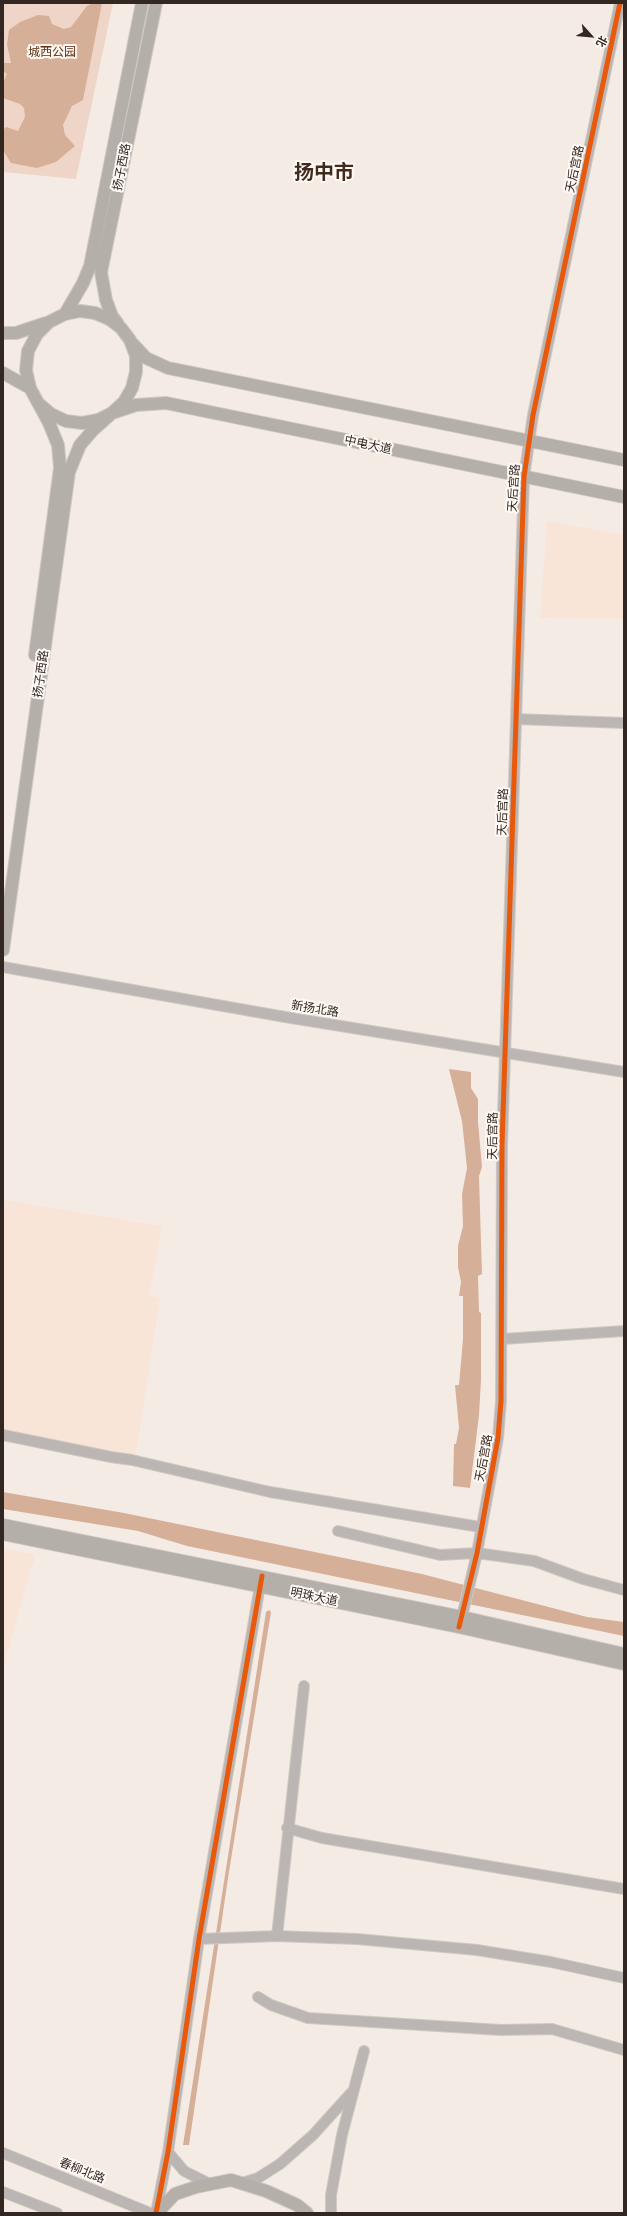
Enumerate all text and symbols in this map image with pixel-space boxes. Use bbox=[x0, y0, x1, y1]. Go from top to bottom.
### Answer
north arrow bbox=[571, 16, 611, 56]
text: 北 bbox=[593, 33, 610, 50]
park label: 城西公园 bbox=[28, 45, 76, 59]
street label: 扬子西路 bbox=[110, 142, 134, 192]
street label: 天后宫路 bbox=[563, 144, 587, 194]
district label: 扬中市 bbox=[294, 161, 354, 185]
street label: 中电大道 bbox=[343, 433, 393, 457]
street label: 天后宫路 bbox=[505, 464, 523, 512]
street label: 扬子西路 bbox=[31, 649, 51, 699]
street label: 天后宫路 bbox=[495, 788, 511, 836]
street label: 新扬北路 bbox=[290, 998, 340, 1020]
street label: 天后宫路 bbox=[485, 1112, 501, 1160]
street label: 天后宫路 bbox=[472, 1433, 496, 1483]
street label: 明珠大道 bbox=[289, 1585, 339, 1609]
street label: 春柳北路 bbox=[57, 2155, 107, 2187]

